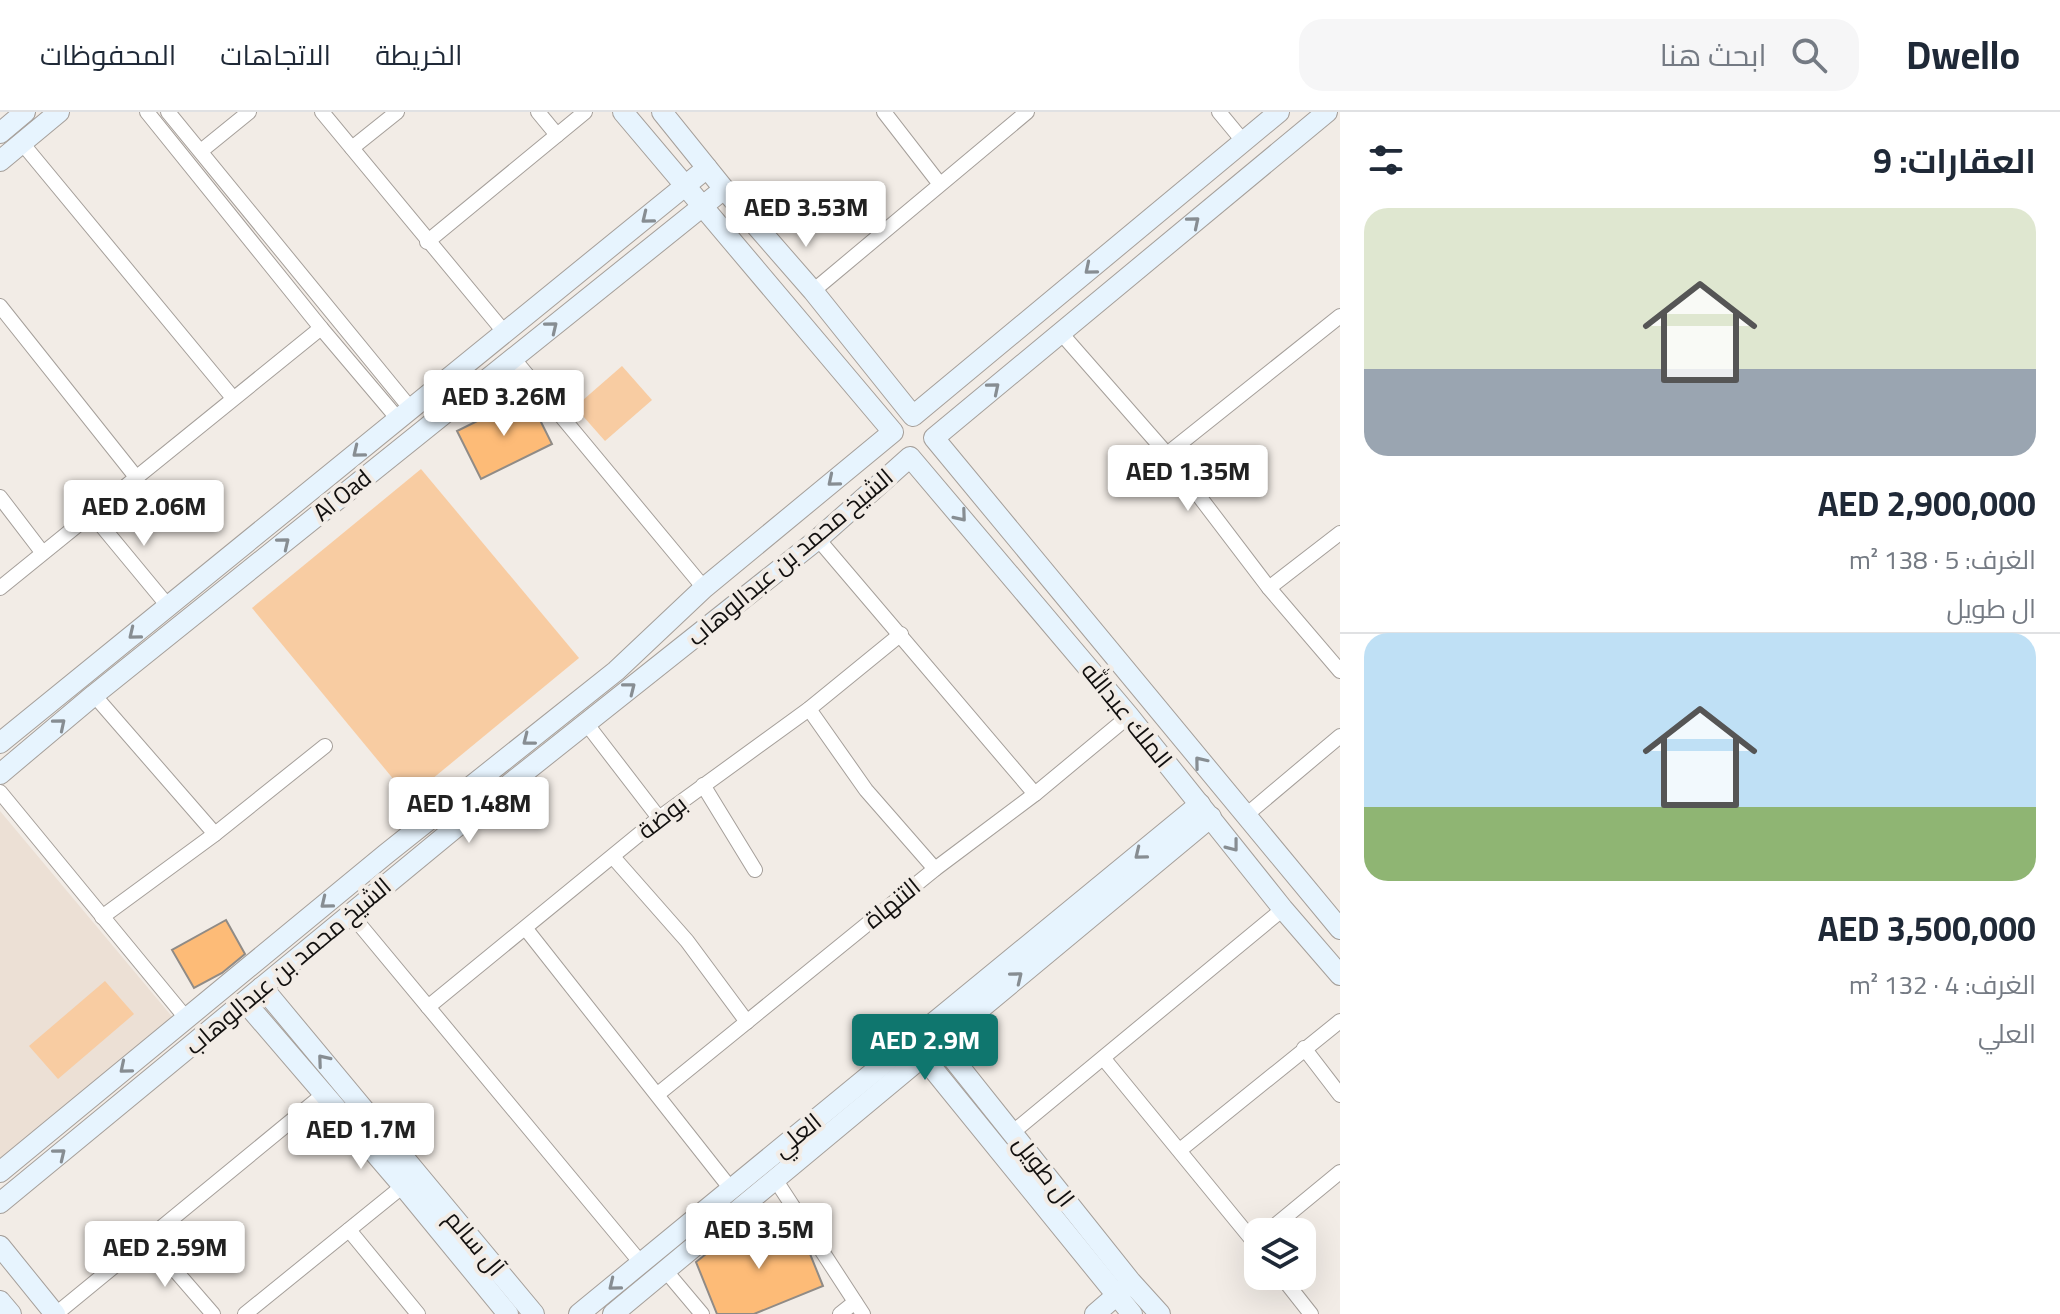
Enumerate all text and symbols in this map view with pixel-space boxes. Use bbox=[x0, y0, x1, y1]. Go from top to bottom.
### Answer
search box bbox=[1299, 19, 1859, 91]
text: Dwello bbox=[1907, 19, 2020, 91]
text: ابحث هنا bbox=[1660, 27, 1767, 83]
text: المحفوظات bbox=[40, 29, 176, 81]
text: الاتجاهات bbox=[220, 29, 331, 81]
text: الخريطة bbox=[375, 29, 463, 81]
icon: search bbox=[1787, 33, 1831, 77]
text: العقارات: 9 bbox=[1873, 129, 2036, 192]
icon: filters bbox=[1364, 138, 1408, 182]
pin: AED 3.53M bbox=[714, 181, 898, 249]
text: AED 3.53M bbox=[744, 182, 868, 231]
one-way arrow bbox=[641, 208, 656, 222]
one-way arrow bbox=[1185, 217, 1199, 232]
one-way arrow bbox=[1084, 259, 1099, 274]
icon: home bbox=[1628, 260, 1772, 404]
one-way arrow bbox=[543, 323, 558, 337]
pin: AED 3.26M bbox=[412, 370, 596, 438]
text: AED 3.26M bbox=[442, 371, 566, 420]
one-way arrow bbox=[984, 383, 999, 398]
one-way arrow bbox=[353, 442, 367, 457]
pin: AED 1.35M bbox=[1096, 445, 1280, 513]
text: AED 1.35M bbox=[1126, 446, 1250, 495]
street label: الشيخ محمد بن عبدالوهاب bbox=[676, 456, 904, 658]
street label: Al Oad bbox=[302, 457, 382, 533]
one-way arrow bbox=[828, 471, 842, 486]
text: AED 2,900,000 bbox=[1818, 472, 2036, 535]
pin: AED 2.06M bbox=[52, 480, 236, 548]
text: AED 2.06M bbox=[82, 481, 206, 530]
one-way arrow bbox=[951, 507, 966, 521]
text: الغرف: 5 · 138 m² bbox=[1849, 535, 2036, 584]
one-way arrow bbox=[274, 538, 289, 553]
text: ال طويل bbox=[1947, 584, 2036, 633]
one-way arrow bbox=[129, 624, 144, 638]
street label: الملك عبدالله bbox=[1069, 651, 1185, 779]
one-way arrow bbox=[621, 683, 635, 698]
icon: home bbox=[1628, 685, 1772, 829]
one-way arrow bbox=[50, 719, 65, 734]
one-way arrow bbox=[523, 730, 537, 745]
one-way arrow bbox=[1195, 757, 1210, 771]
pin: AED 1.48M bbox=[377, 777, 561, 845]
text: AED 1.48M bbox=[407, 778, 531, 827]
street label: بوضة bbox=[627, 783, 697, 851]
one-way arrow bbox=[1224, 837, 1238, 852]
one-way arrow bbox=[1134, 844, 1149, 859]
street label: الشيخ محمد بن عبدالوهاب bbox=[174, 865, 402, 1067]
street label: التنهاة bbox=[853, 865, 931, 941]
one-way arrow bbox=[321, 893, 335, 908]
text: AED 3,500,000 bbox=[1818, 897, 2036, 960]
text: الغرف: 4 · 132 m² bbox=[1849, 960, 2036, 1009]
one-way arrow bbox=[1008, 972, 1022, 987]
text: العلي bbox=[1978, 1009, 2036, 1058]
pin: AED 2.9M bbox=[842, 1014, 1008, 1082]
text: AED 2.9M bbox=[870, 1015, 980, 1064]
one-way arrow bbox=[318, 1055, 333, 1070]
one-way arrow bbox=[120, 1058, 134, 1073]
street label: العلي bbox=[762, 1101, 832, 1169]
pin: AED 1.7M bbox=[278, 1103, 444, 1171]
text: AED 1.7M bbox=[306, 1104, 416, 1153]
street label: ال طويل bbox=[1001, 1125, 1087, 1217]
one-way arrow bbox=[51, 1149, 66, 1163]
street label: آل سالم bbox=[433, 1199, 517, 1287]
pin: AED 3.5M bbox=[676, 1203, 842, 1271]
text: AED 3.5M bbox=[704, 1204, 814, 1253]
map controls bbox=[1244, 1218, 1316, 1290]
button: layers bbox=[1244, 1218, 1316, 1290]
pin: AED 2.59M bbox=[73, 1221, 257, 1289]
text: AED 2.59M bbox=[103, 1222, 227, 1271]
one-way arrow bbox=[609, 1275, 623, 1290]

